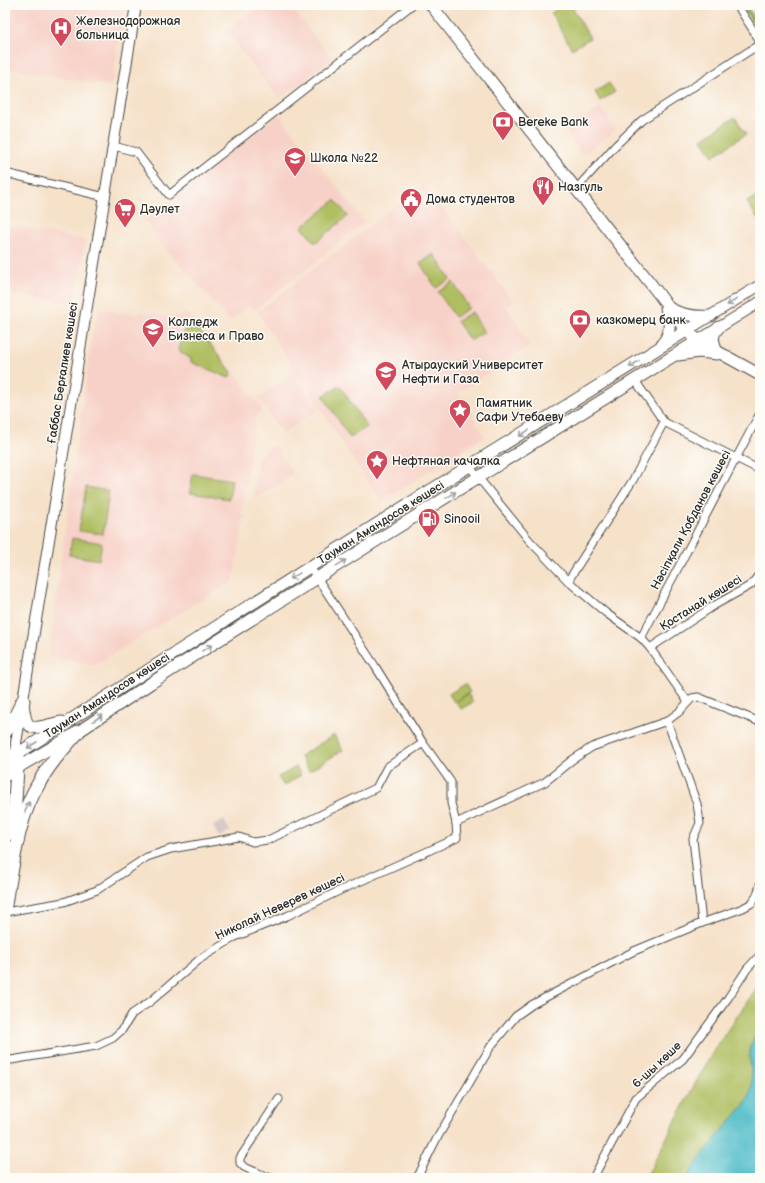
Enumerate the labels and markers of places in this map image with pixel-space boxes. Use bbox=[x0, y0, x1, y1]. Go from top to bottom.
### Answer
place label: Железнодорожная больница bbox=[76, 14, 181, 43]
hospital icon: Железнодорожная больница bbox=[48, 15, 74, 48]
bank icon: Bereke Bank bbox=[490, 109, 516, 142]
place label: Bereke Bank bbox=[518, 115, 588, 130]
school or university icon: Школа №22 bbox=[282, 145, 308, 178]
place label: Школа №22 bbox=[310, 151, 378, 166]
restaurant icon: Назгуль bbox=[530, 174, 556, 207]
place label: Назгуль bbox=[558, 180, 603, 195]
public building icon: Дома студентов bbox=[398, 186, 424, 219]
place label: Дома студентов bbox=[426, 192, 515, 207]
supermarket icon: Дәулет bbox=[112, 196, 138, 229]
place label: Дәулет bbox=[140, 202, 180, 217]
bank icon: казкомерц банк bbox=[567, 307, 593, 340]
place label: казкомерц банк bbox=[596, 313, 687, 328]
place label: Колледж Бизнеса и Право bbox=[168, 315, 264, 344]
school or university icon: Колледж Бизнеса и Право bbox=[140, 316, 166, 349]
place label: Атырауский Университет Нефти и Газа bbox=[401, 358, 544, 387]
school or university icon: Атырауский Университет Нефти и Газа bbox=[373, 359, 399, 392]
place label: Памятник Сафи Утебаеву bbox=[476, 396, 564, 425]
place icon: Памятник Сафи Утебаеву bbox=[447, 397, 473, 430]
place icon: Нефтяная качалка bbox=[364, 448, 390, 481]
place label: Нефтяная качалка bbox=[392, 454, 500, 469]
fuel station icon: Sinooil bbox=[416, 506, 442, 539]
place label: Sinooil bbox=[444, 512, 480, 527]

